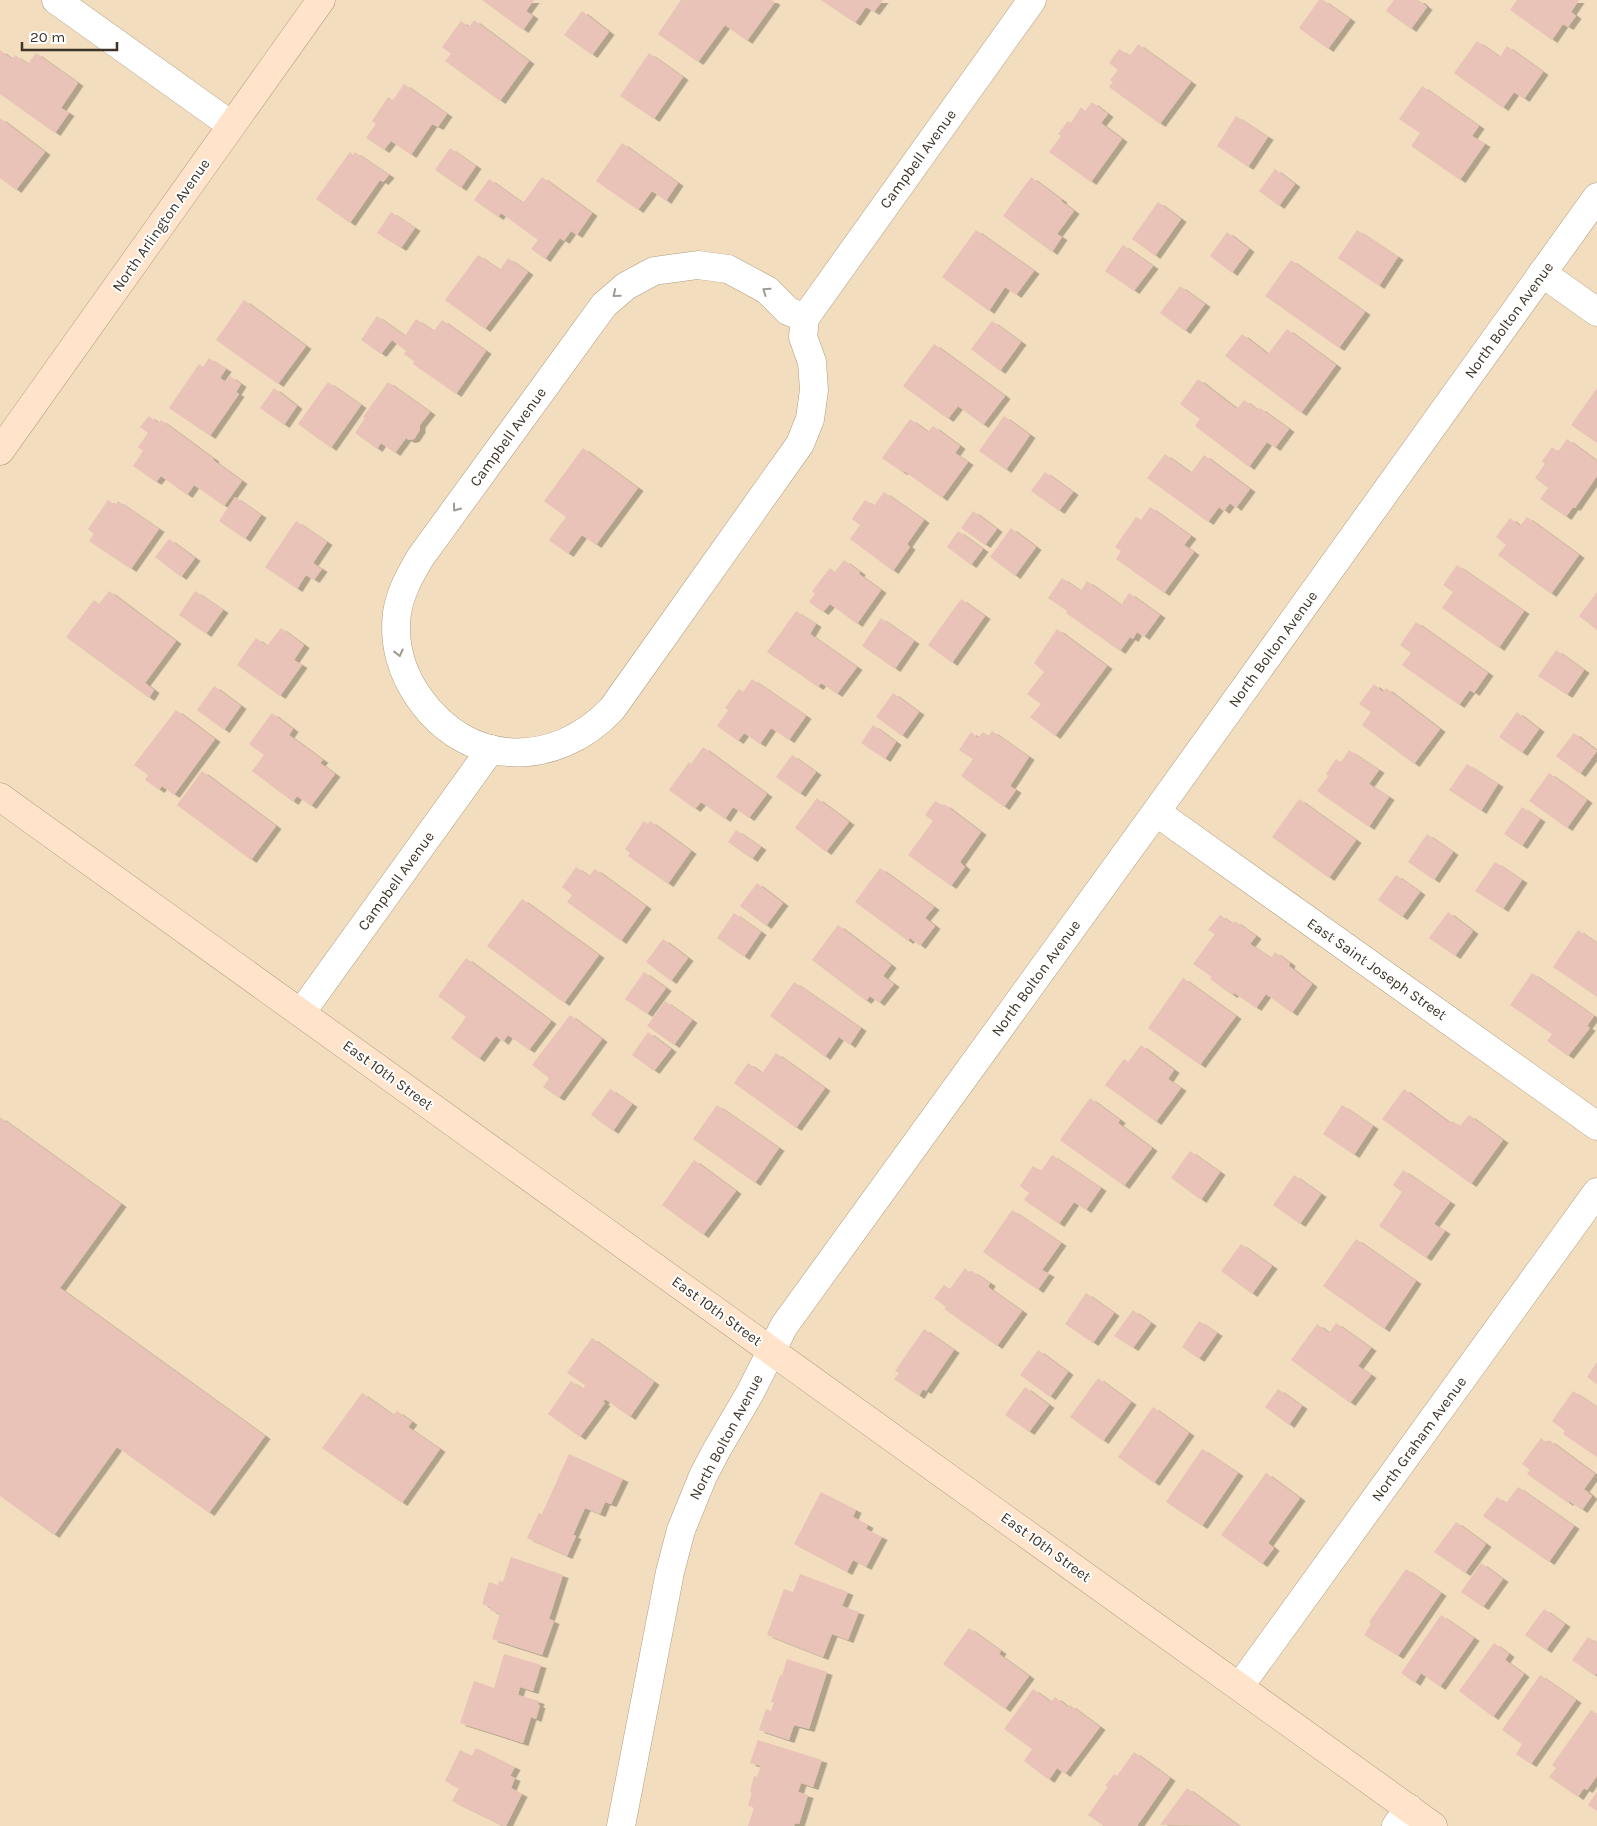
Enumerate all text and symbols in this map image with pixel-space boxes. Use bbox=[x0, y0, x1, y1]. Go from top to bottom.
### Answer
scale bar bbox=[22, 20, 118, 52]
text: 20 m bbox=[30, 28, 65, 46]
street label: Campbell Avenue bbox=[876, 106, 960, 212]
street label: North Arlington Avenue bbox=[108, 155, 214, 295]
street label: North Bolton Avenue bbox=[1461, 258, 1557, 382]
one-way arrow bbox=[762, 288, 772, 297]
one-way arrow bbox=[613, 289, 622, 297]
street label: Campbell Avenue bbox=[466, 384, 550, 490]
one-way arrow bbox=[453, 502, 462, 512]
street label: North Bolton Avenue bbox=[1225, 587, 1321, 711]
one-way arrow bbox=[393, 649, 404, 658]
street label: Campbell Avenue bbox=[354, 828, 438, 934]
street label: East Saint Joseph Street bbox=[1304, 914, 1451, 1024]
street label: North Bolton Avenue bbox=[988, 916, 1084, 1040]
street label: East 10th Street bbox=[339, 1036, 437, 1114]
street label: East 10th Street bbox=[668, 1272, 766, 1350]
street label: North Bolton Avenue bbox=[685, 1371, 767, 1503]
street label: North Graham Avenue bbox=[1368, 1373, 1470, 1505]
street label: East 10th Street bbox=[997, 1508, 1095, 1586]

